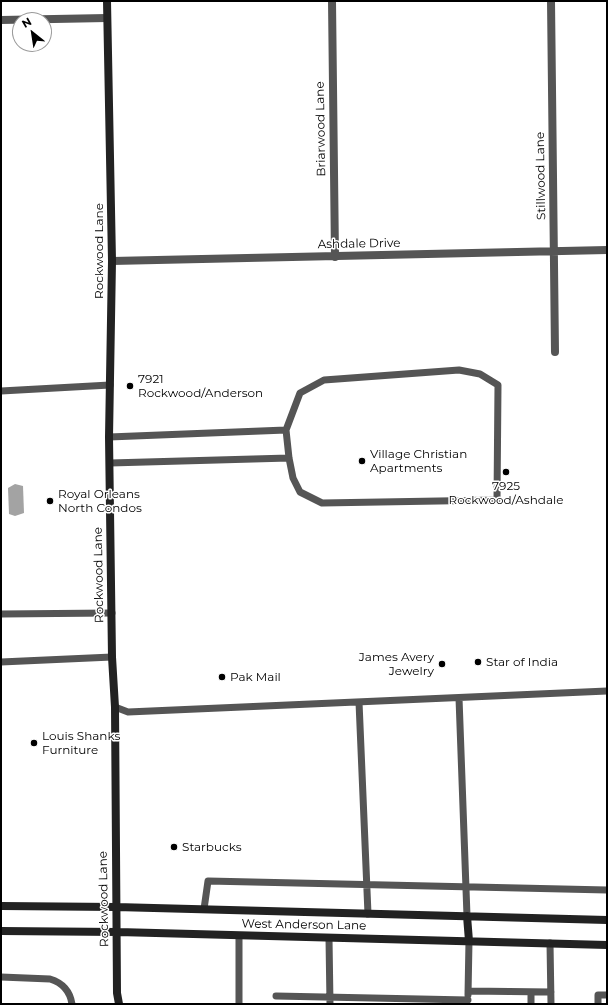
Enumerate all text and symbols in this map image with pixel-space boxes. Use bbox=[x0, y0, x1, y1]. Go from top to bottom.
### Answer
north arrow bbox=[12, 12, 52, 52]
text: N bbox=[19, 14, 34, 31]
street label: Briarwood Lane bbox=[313, 81, 329, 177]
street label: Stillwood Lane bbox=[533, 132, 549, 220]
street label: Rockwood Lane bbox=[92, 203, 106, 299]
street label: Ashdale Drive bbox=[317, 236, 401, 252]
place label: 7921 Rockwood/Anderson bbox=[138, 372, 263, 400]
marker: 7921 Rockwood/Anderson bbox=[125, 381, 135, 391]
place label: Village Christian Apartments bbox=[370, 447, 467, 475]
marker: Village Christian Apartments bbox=[357, 456, 367, 466]
marker: 7925 Rockwood/Ashdale bbox=[501, 467, 511, 477]
place label: 7925 Rockwood/Ashdale bbox=[448, 479, 564, 507]
place label: Royal Orleans North Condos bbox=[58, 487, 142, 515]
marker: Royal Orleans North Condos bbox=[45, 496, 55, 506]
street label: Rockwood Lane bbox=[91, 527, 107, 623]
place label: James Avery Jewelry bbox=[359, 650, 434, 678]
place label: Star of India bbox=[486, 655, 558, 669]
marker: Star of India bbox=[473, 657, 483, 667]
marker: James Avery Jewelry bbox=[437, 659, 447, 669]
place label: Pak Mail bbox=[230, 670, 281, 684]
marker: Pak Mail bbox=[217, 672, 227, 682]
place label: Louis Shanks Furniture bbox=[42, 729, 120, 757]
marker: Louis Shanks Furniture bbox=[29, 738, 39, 748]
place label: Starbucks bbox=[182, 840, 242, 854]
marker: Starbucks bbox=[169, 842, 179, 852]
street label: Rockwood Lane bbox=[96, 851, 112, 947]
street label: West Anderson Lane bbox=[241, 917, 367, 933]

